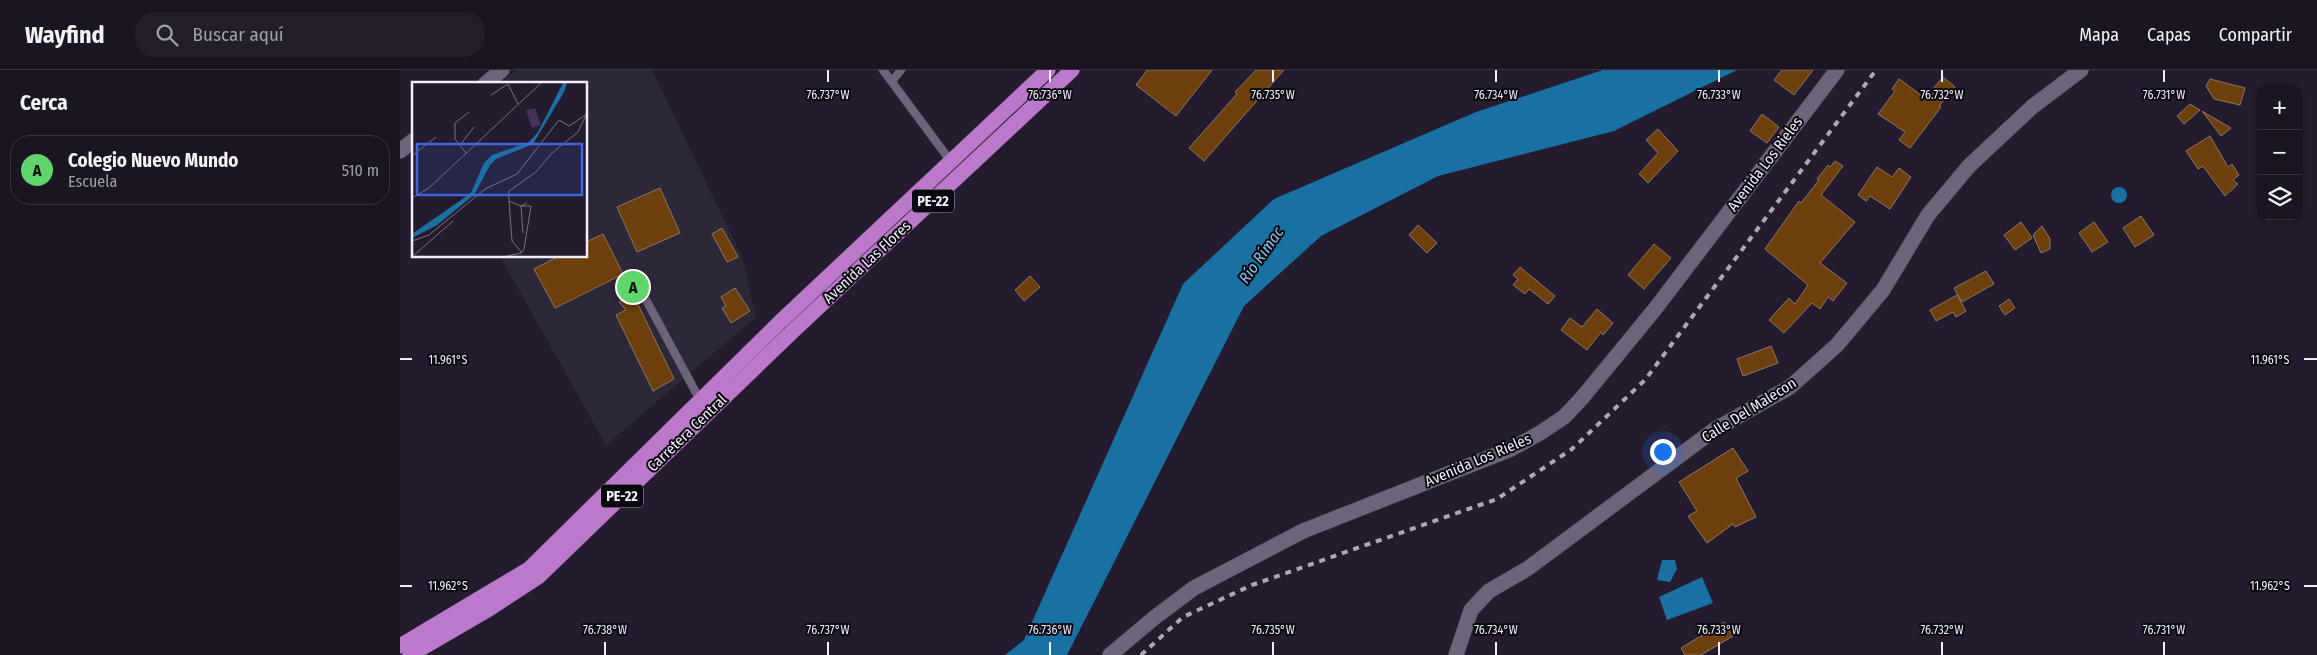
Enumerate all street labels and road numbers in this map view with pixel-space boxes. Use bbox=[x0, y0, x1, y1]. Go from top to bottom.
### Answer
street label: Avenida Los Rieles bbox=[1724, 113, 1806, 215]
road number: PE-22 bbox=[912, 190, 954, 212]
street label: Avenida Las Flores bbox=[820, 217, 914, 307]
street label: Calle Del Malecon bbox=[1698, 374, 1800, 446]
street label: Carretera Central bbox=[644, 391, 730, 475]
street label: Avenida Los Rieles bbox=[1422, 429, 1534, 491]
road number: PE-22 bbox=[601, 484, 643, 508]

